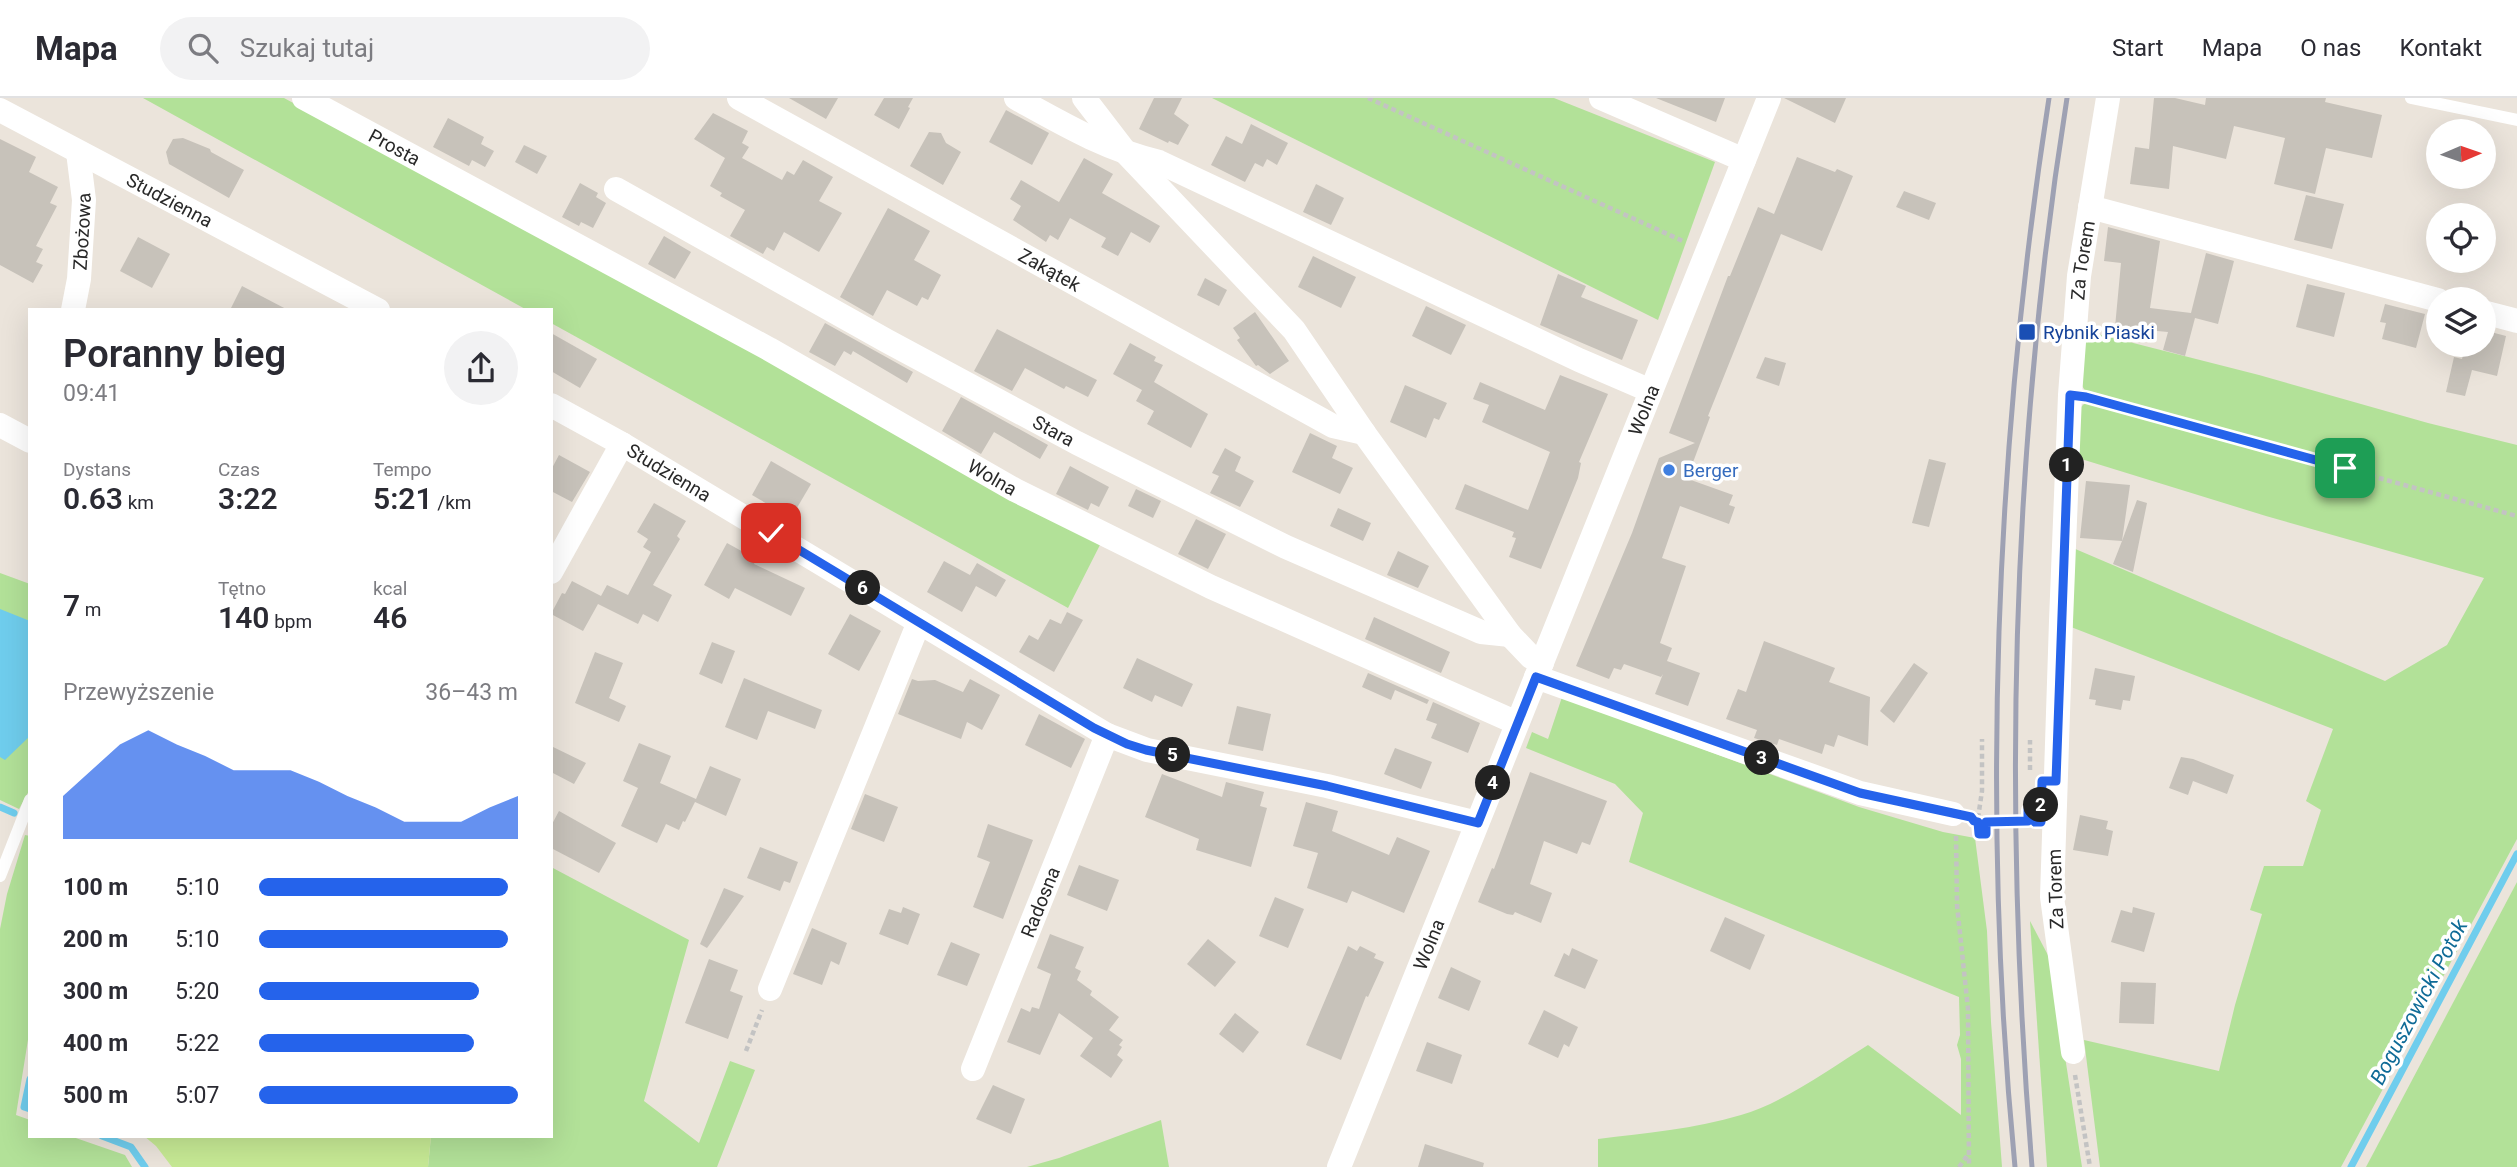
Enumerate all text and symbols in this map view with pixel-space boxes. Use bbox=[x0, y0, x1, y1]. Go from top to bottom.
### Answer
search box bbox=[160, 17, 650, 80]
text: Mapa bbox=[35, 29, 118, 68]
icon: search bbox=[184, 29, 222, 67]
text: Szukaj tutaj bbox=[240, 33, 374, 63]
text: Start bbox=[2112, 34, 2164, 62]
text: Mapa bbox=[2202, 34, 2262, 62]
text: O nas bbox=[2300, 34, 2361, 62]
text: Kontakt bbox=[2399, 34, 2482, 62]
north arrow bbox=[2426, 119, 2496, 189]
map controls bbox=[2426, 119, 2496, 357]
street label: Prosta bbox=[365, 124, 424, 171]
street label: Studzienna bbox=[122, 168, 216, 232]
street label: Zbożowa bbox=[69, 192, 96, 271]
button: locate bbox=[2426, 203, 2496, 273]
street label: Za Torem bbox=[2066, 219, 2100, 301]
street label: Zakątek bbox=[1014, 244, 1085, 297]
button: layers bbox=[2426, 287, 2496, 357]
place label: Rybnik Piaski bbox=[2043, 321, 2155, 344]
marker: Rybnik Piaski bbox=[2017, 322, 2037, 342]
button: share bbox=[444, 331, 518, 405]
text: Poranny bieg bbox=[63, 332, 286, 376]
text: 09:41 bbox=[63, 380, 120, 407]
street label: Wolna bbox=[1623, 381, 1665, 439]
street label: Stara bbox=[1029, 410, 1078, 452]
pin bbox=[2315, 438, 2375, 498]
street label: Studzienna bbox=[623, 439, 715, 507]
pin: 1 bbox=[2050, 448, 2084, 482]
icon: arrive bbox=[2326, 449, 2364, 487]
text: 1 bbox=[2061, 453, 2072, 476]
street label: Wolna bbox=[964, 454, 1021, 501]
text: Dystans bbox=[63, 458, 131, 481]
text: Czas bbox=[218, 458, 260, 481]
text: Tempo bbox=[373, 458, 432, 481]
place label: Berger bbox=[1683, 459, 1739, 482]
marker: Berger bbox=[1661, 462, 1677, 478]
text: 0.63 bbox=[63, 481, 123, 516]
text: 3:22 bbox=[218, 481, 278, 516]
text: 5:21 bbox=[373, 481, 433, 516]
text: km bbox=[123, 491, 154, 514]
text: /km bbox=[433, 491, 471, 514]
pin bbox=[741, 503, 801, 563]
icon: check bbox=[752, 514, 790, 552]
pin: 6 bbox=[846, 570, 880, 606]
text: 6 bbox=[857, 576, 868, 599]
text: Tętno bbox=[218, 577, 266, 600]
text: kcal bbox=[373, 577, 407, 600]
text: 7 bbox=[63, 588, 80, 623]
text: m bbox=[80, 598, 102, 621]
text: 140 bbox=[218, 600, 269, 635]
text: 46 bbox=[373, 600, 407, 635]
text: bpm bbox=[269, 610, 312, 633]
text: Przewyższenie bbox=[63, 679, 214, 706]
text: 36–43 m bbox=[425, 679, 518, 706]
pin: 5 bbox=[1156, 738, 1190, 772]
pin: 3 bbox=[1744, 740, 1780, 776]
text: 5 bbox=[1167, 743, 1178, 766]
text: 3 bbox=[1756, 746, 1767, 769]
pin: 4 bbox=[1476, 766, 1510, 800]
text: 4 bbox=[1487, 771, 1498, 794]
pin: 2 bbox=[2024, 788, 2058, 822]
text: 2 bbox=[2035, 793, 2046, 816]
street label: Za Torem bbox=[2043, 848, 2068, 930]
street label: Radosna bbox=[1016, 863, 1065, 941]
text: 100 m bbox=[63, 874, 128, 901]
text: 5:10 bbox=[175, 874, 219, 901]
water label: Boguszowicki Potok bbox=[2365, 915, 2473, 1088]
street label: Wolna bbox=[1408, 916, 1450, 973]
text: 200 m bbox=[63, 926, 128, 953]
text: 5:10 bbox=[175, 926, 219, 953]
text: 300 m bbox=[63, 978, 128, 1005]
text: 5:20 bbox=[175, 978, 219, 1005]
text: 400 m bbox=[63, 1030, 128, 1057]
text: 5:22 bbox=[175, 1030, 219, 1057]
text: 500 m bbox=[63, 1082, 128, 1109]
text: 5:07 bbox=[175, 1082, 219, 1109]

